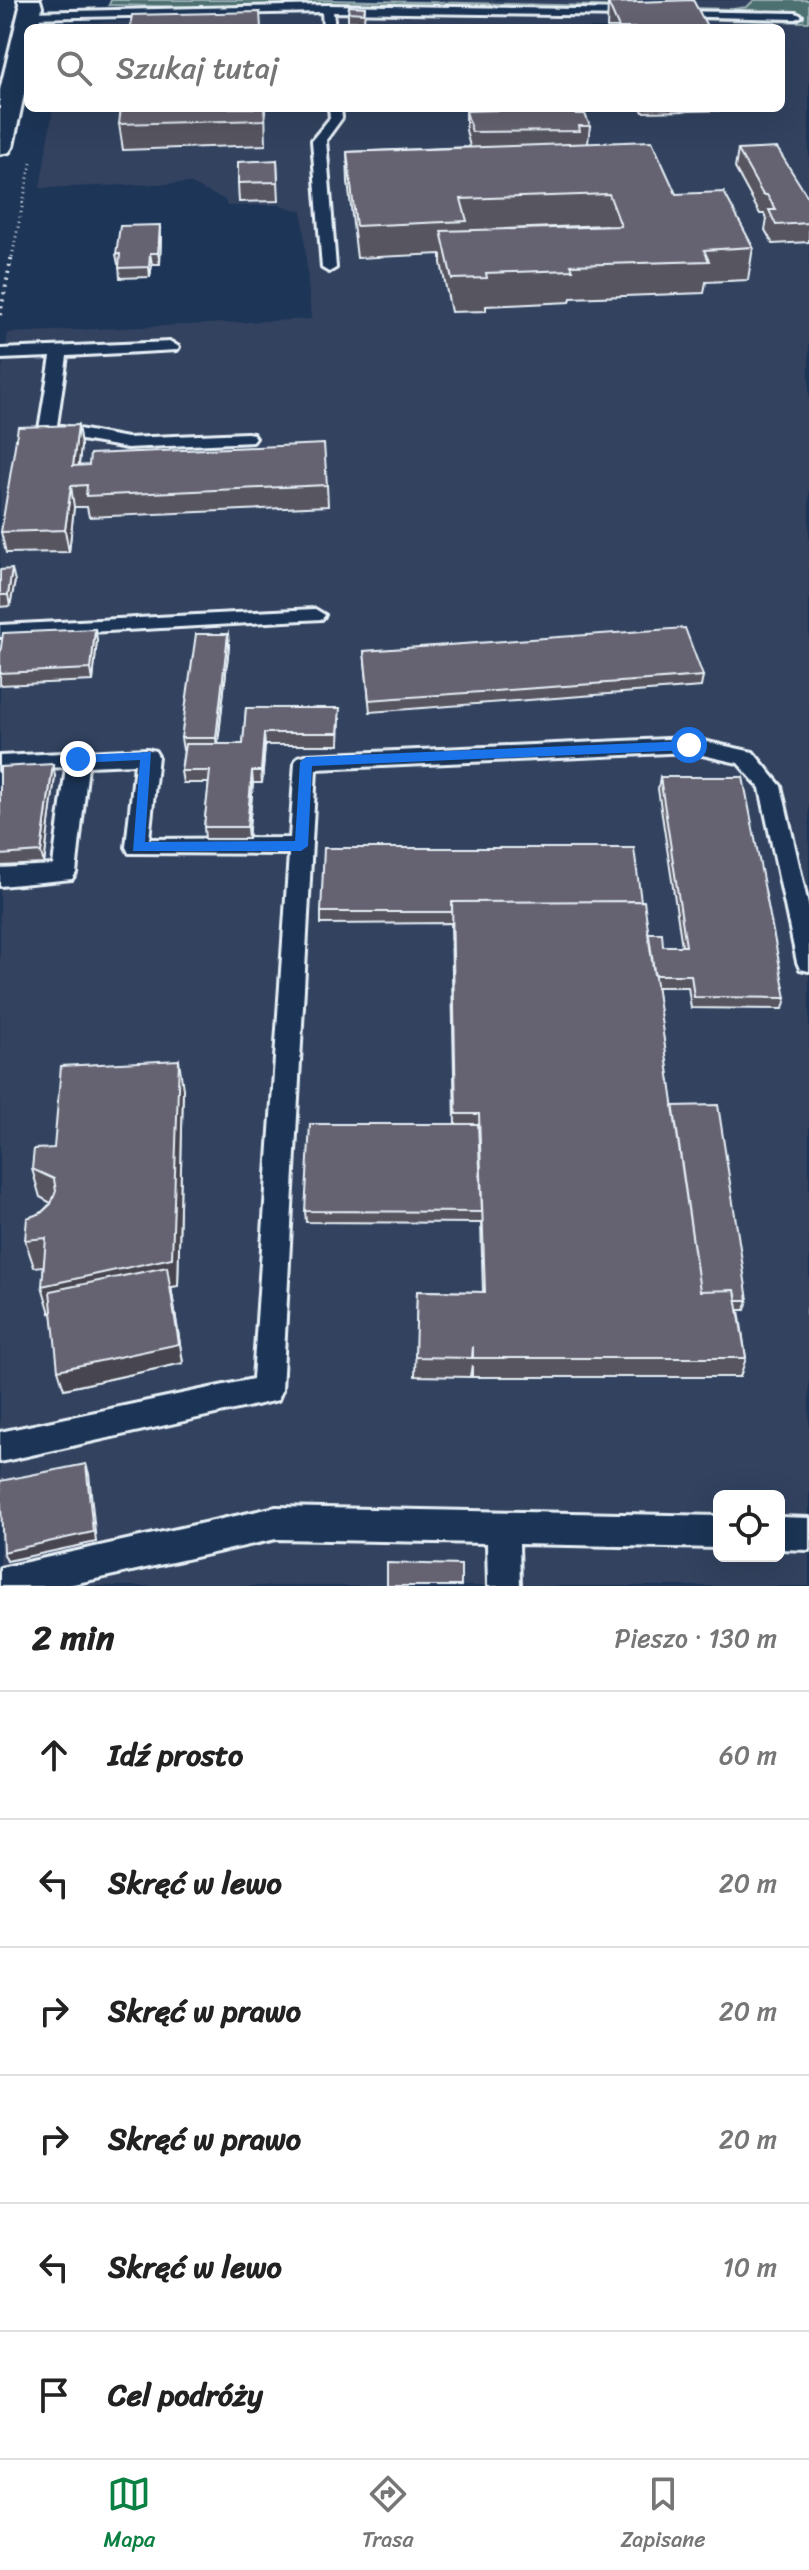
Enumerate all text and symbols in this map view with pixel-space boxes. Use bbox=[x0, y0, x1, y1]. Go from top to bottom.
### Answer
search box bbox=[24, 24, 785, 112]
text: Szukaj tutaj bbox=[116, 41, 279, 95]
icon: search bbox=[52, 46, 96, 90]
route start bbox=[671, 727, 707, 763]
route end bbox=[60, 741, 96, 777]
map controls bbox=[713, 1490, 785, 1562]
button: locate bbox=[713, 1490, 785, 1562]
text: 2 min bbox=[32, 1608, 114, 1668]
text: Pieszo · 130 m bbox=[614, 1615, 777, 1661]
text: Idź prosto bbox=[108, 1728, 243, 1782]
text: 60 m bbox=[719, 1732, 777, 1778]
icon: ahead bbox=[32, 1733, 76, 1777]
text: Skręć w lewo bbox=[108, 1856, 282, 1910]
text: 20 m bbox=[719, 1860, 777, 1906]
icon: left bbox=[32, 1861, 76, 1905]
text: Skręć w prawo bbox=[108, 1984, 301, 2038]
text: 20 m bbox=[719, 1988, 777, 2034]
icon: right bbox=[32, 1989, 76, 2033]
text: Skręć w prawo bbox=[108, 2112, 301, 2166]
text: 20 m bbox=[719, 2116, 777, 2162]
icon: right bbox=[32, 2117, 76, 2161]
text: Skręć w lewo bbox=[108, 2240, 282, 2294]
text: 10 m bbox=[723, 2244, 777, 2290]
icon: left bbox=[32, 2245, 76, 2289]
text: Cel podróży bbox=[108, 2368, 263, 2422]
icon: arrive bbox=[32, 2373, 76, 2417]
tab: Mapa bbox=[103, 2472, 155, 2559]
tab: Trasa bbox=[362, 2472, 414, 2559]
tab: Zapisane bbox=[620, 2472, 706, 2559]

